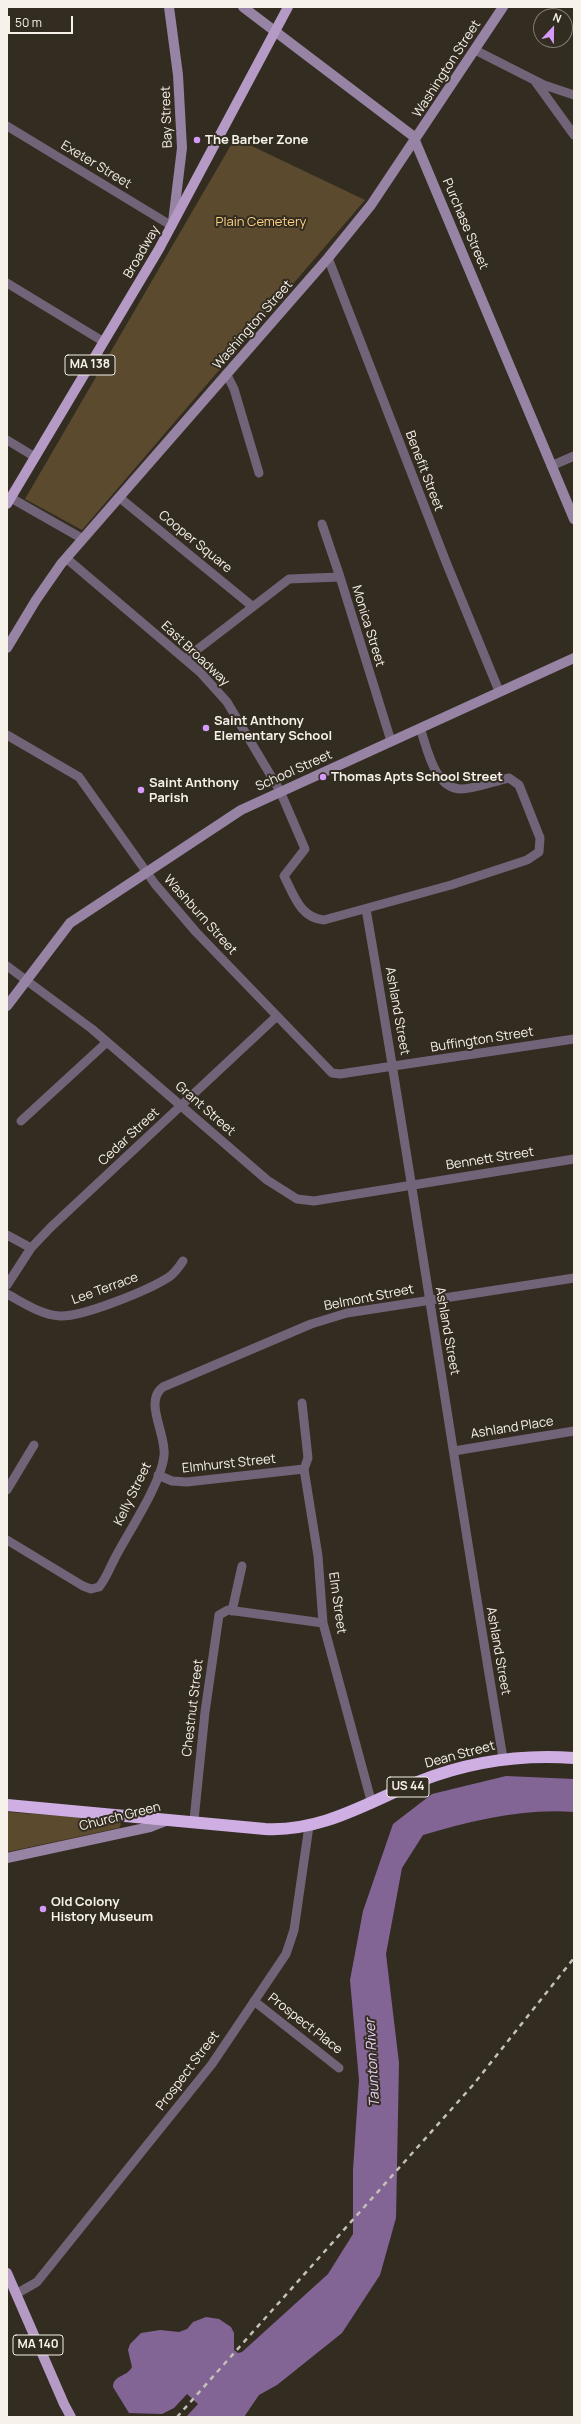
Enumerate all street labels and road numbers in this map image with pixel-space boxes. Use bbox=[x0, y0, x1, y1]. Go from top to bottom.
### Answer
street label: Washington Street bbox=[410, 17, 484, 121]
street label: Bay Street bbox=[158, 86, 176, 148]
street label: Exeter Street bbox=[58, 138, 134, 192]
street label: Purchase Street bbox=[439, 176, 491, 272]
street label: Broadway bbox=[121, 223, 163, 281]
street label: Washington Street bbox=[210, 277, 296, 373]
road number: MA 138 bbox=[65, 355, 115, 375]
street label: Benefit Street bbox=[402, 429, 446, 513]
street label: Cooper Square bbox=[155, 508, 235, 576]
street label: Monica Street bbox=[348, 583, 388, 669]
street label: East Broadway bbox=[158, 618, 232, 690]
street label: School Street bbox=[253, 747, 335, 795]
street label: Washburn Street bbox=[160, 872, 240, 958]
street label: Ashland Street bbox=[382, 966, 412, 1056]
street label: Buffington Street bbox=[429, 1024, 535, 1056]
street label: Grant Street bbox=[172, 1079, 238, 1139]
street label: Cedar Street bbox=[95, 1105, 163, 1169]
street label: Bennett Street bbox=[445, 1144, 535, 1174]
street label: Lee Terrace bbox=[70, 1270, 140, 1308]
street label: Belmont Street bbox=[323, 1282, 415, 1314]
street label: Ashland Street bbox=[432, 1286, 462, 1376]
street label: Ashland Place bbox=[469, 1414, 555, 1442]
street label: Elmhurst Street bbox=[181, 1451, 277, 1477]
street label: Kelly Street bbox=[111, 1460, 155, 1528]
street label: Elm Street bbox=[325, 1571, 349, 1635]
street label: Ashland Street bbox=[483, 1606, 513, 1696]
street label: Chestnut Street bbox=[179, 1658, 207, 1758]
street label: Dean Street bbox=[423, 1738, 497, 1772]
road number: US 44 bbox=[387, 1777, 429, 1797]
street label: Church Green bbox=[78, 1799, 162, 1835]
street label: Prospect Place bbox=[265, 1990, 345, 2058]
street label: Prospect Street bbox=[153, 2028, 223, 2114]
road number: MA 140 bbox=[13, 2335, 63, 2355]

